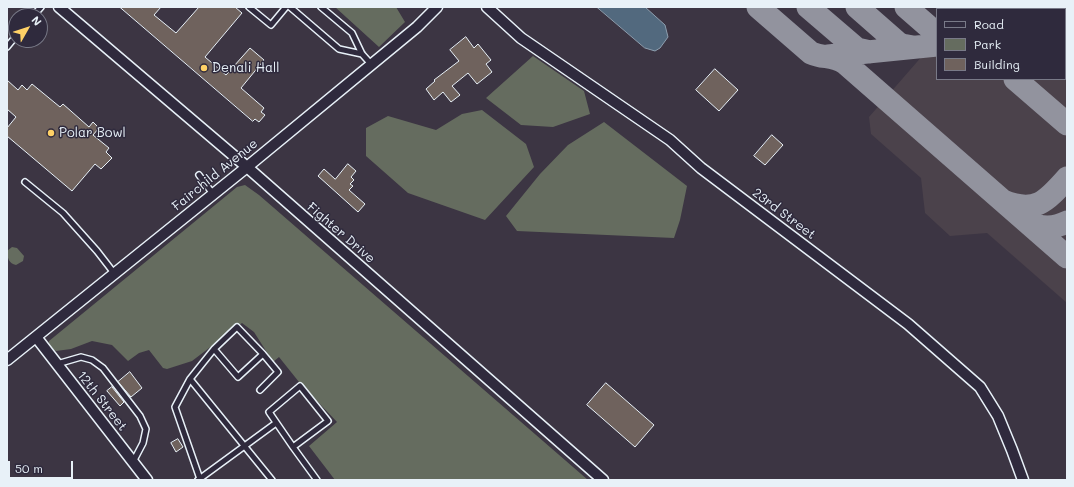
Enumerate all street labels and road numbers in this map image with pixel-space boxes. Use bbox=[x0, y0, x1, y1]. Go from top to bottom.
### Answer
street label: Fairchild Avenue bbox=[169, 136, 261, 214]
street label: 23rd Street bbox=[749, 185, 819, 243]
street label: Fighter Drive bbox=[304, 199, 378, 267]
street label: 12th Street bbox=[74, 368, 130, 434]

